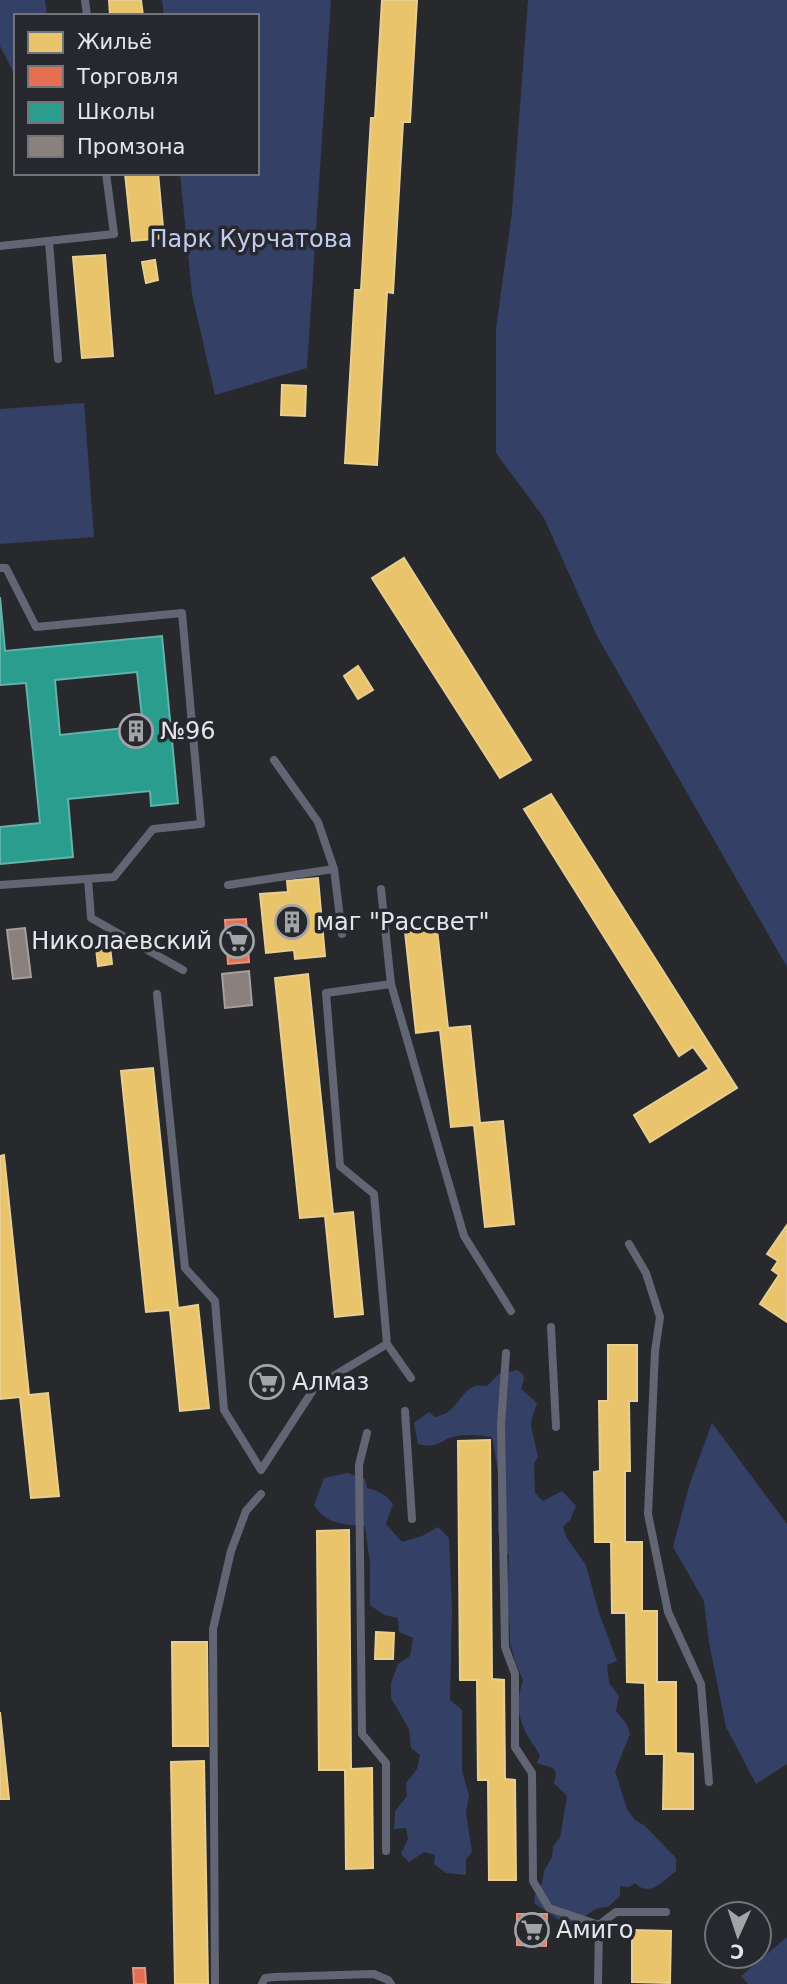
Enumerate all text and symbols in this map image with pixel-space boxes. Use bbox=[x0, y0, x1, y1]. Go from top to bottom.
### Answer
legend bbox=[14, 14, 259, 175]
text: Жильё bbox=[77, 30, 152, 54]
text: Торговля bbox=[76, 65, 178, 89]
text: Школы bbox=[77, 100, 155, 124]
text: Промзона bbox=[77, 135, 185, 159]
park label: Парк Курчатова bbox=[150, 225, 353, 253]
building icon: №96 bbox=[117, 712, 155, 750]
place label: №96 bbox=[160, 717, 216, 745]
building icon: маг "Рассвет" bbox=[273, 903, 311, 941]
place label: маг "Рассвет" bbox=[316, 908, 490, 936]
supermarket icon: Николаевский bbox=[218, 922, 256, 960]
place label: Николаевский bbox=[31, 927, 212, 955]
supermarket icon: Алмаз bbox=[248, 1363, 286, 1401]
place label: Алмаз bbox=[292, 1368, 369, 1396]
north arrow bbox=[703, 1900, 773, 1970]
supermarket icon: Амиго bbox=[513, 1911, 551, 1949]
place label: Амиго bbox=[556, 1916, 633, 1944]
text: С bbox=[730, 1941, 745, 1963]

